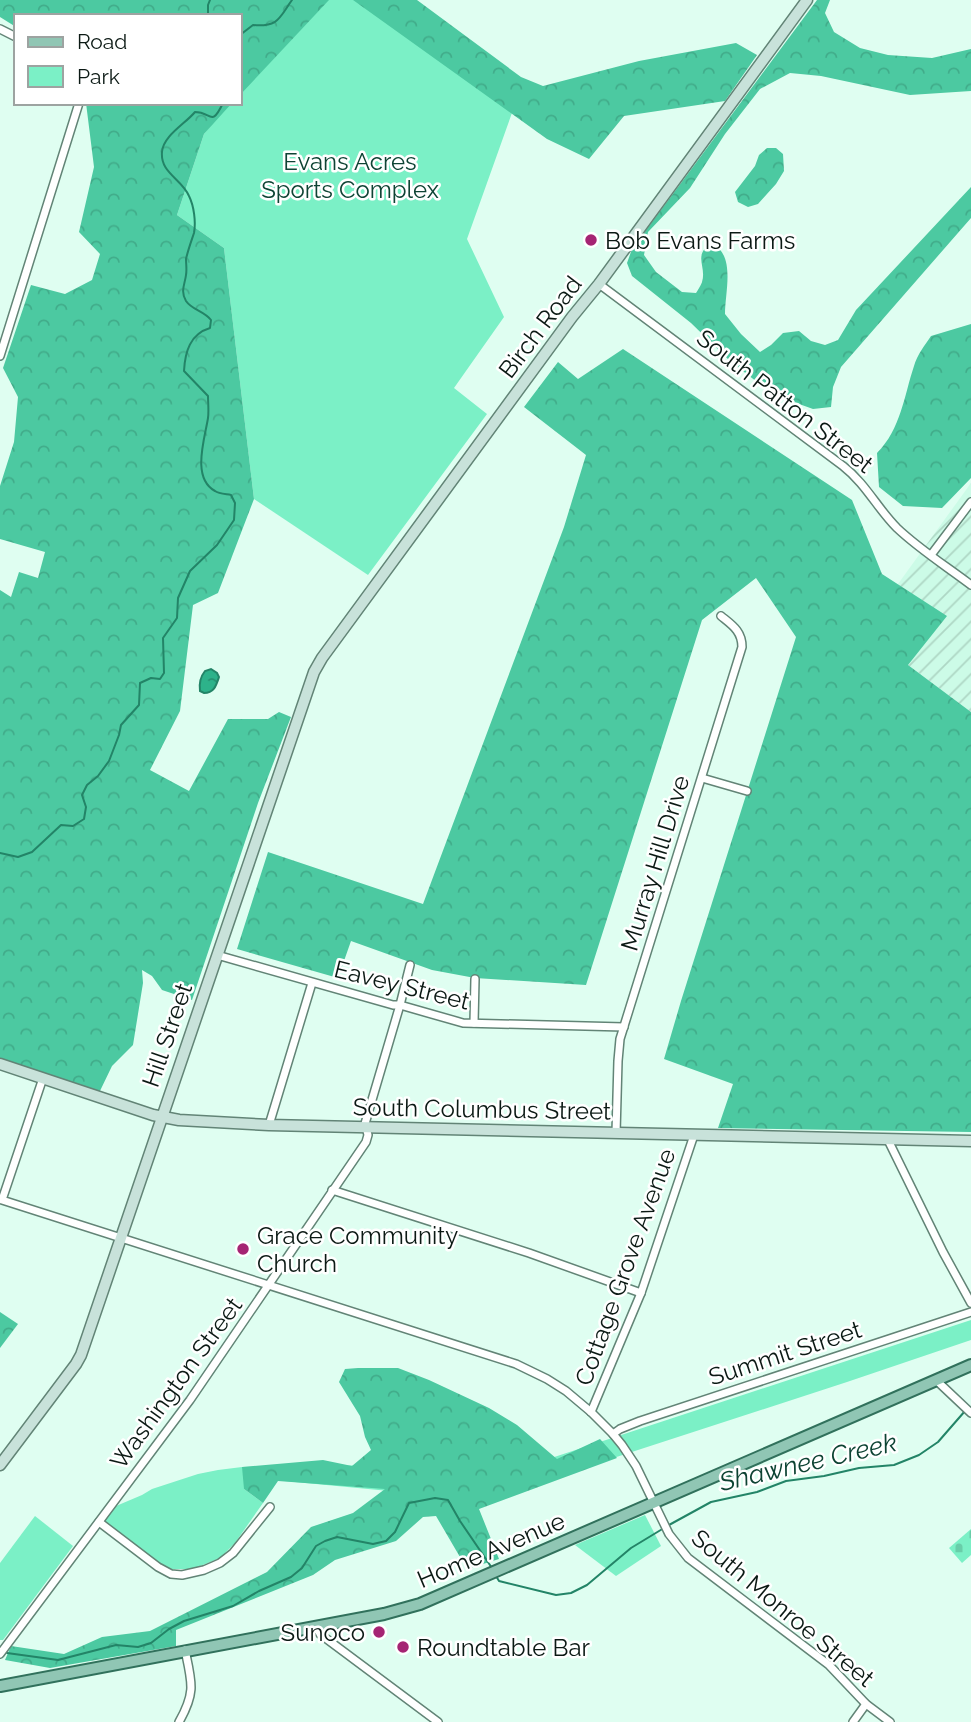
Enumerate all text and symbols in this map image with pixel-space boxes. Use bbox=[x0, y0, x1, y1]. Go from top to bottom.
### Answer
legend bbox=[14, 14, 242, 105]
text: Road bbox=[77, 29, 127, 54]
text: Park bbox=[77, 64, 120, 89]
park label: Evans Acres Sports Complex bbox=[261, 147, 439, 204]
place label: Bob Evans Farms bbox=[605, 226, 795, 255]
marker: Bob Evans Farms bbox=[583, 232, 599, 248]
street label: Birch Road bbox=[492, 270, 588, 384]
street label: South Patton Street bbox=[691, 323, 879, 479]
street label: Murray Hill Drive bbox=[615, 772, 695, 954]
street label: Eavey Street bbox=[331, 954, 473, 1016]
street label: Hill Street bbox=[136, 979, 198, 1091]
street label: South Columbus Street bbox=[353, 1092, 611, 1126]
street label: Cottage Grove Avenue bbox=[569, 1145, 681, 1389]
place label: Grace Community Church bbox=[257, 1221, 458, 1278]
marker: Grace Community Church bbox=[235, 1241, 251, 1257]
street label: Washington Street bbox=[104, 1291, 248, 1475]
street label: Summit Street bbox=[705, 1315, 865, 1391]
water label: Shawnee Creek bbox=[715, 1427, 900, 1497]
street label: Home Avenue bbox=[413, 1506, 569, 1594]
street label: South Monroe Street bbox=[686, 1523, 880, 1693]
place label: Sunoco bbox=[281, 1618, 365, 1647]
marker: Sunoco bbox=[371, 1624, 387, 1640]
place label: Roundtable Bar bbox=[417, 1633, 590, 1662]
marker: Roundtable Bar bbox=[395, 1639, 411, 1655]

